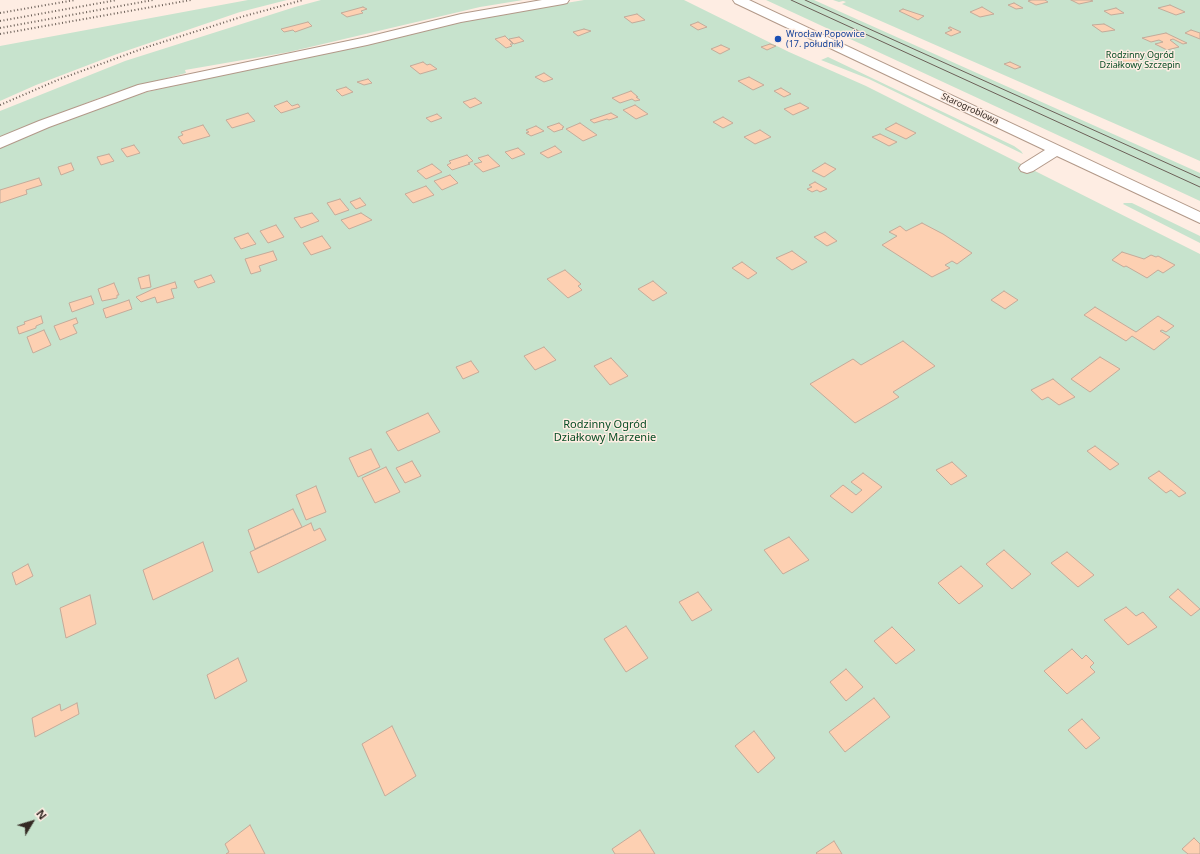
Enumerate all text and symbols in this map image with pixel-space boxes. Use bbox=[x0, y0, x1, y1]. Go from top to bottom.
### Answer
place label: Wrocław Popowice (17. południk) bbox=[786, 29, 865, 50]
marker: Wrocław Popowice (17. południk) bbox=[773, 34, 783, 44]
park label: Rodzinny Ogród Działkowy Szczepin bbox=[1100, 50, 1180, 71]
street label: Starogroblowa bbox=[940, 91, 1000, 127]
park label: Rodzinny Ogród Działkowy Marzenie bbox=[554, 418, 656, 444]
north arrow bbox=[12, 802, 52, 842]
text: N bbox=[33, 806, 51, 822]

